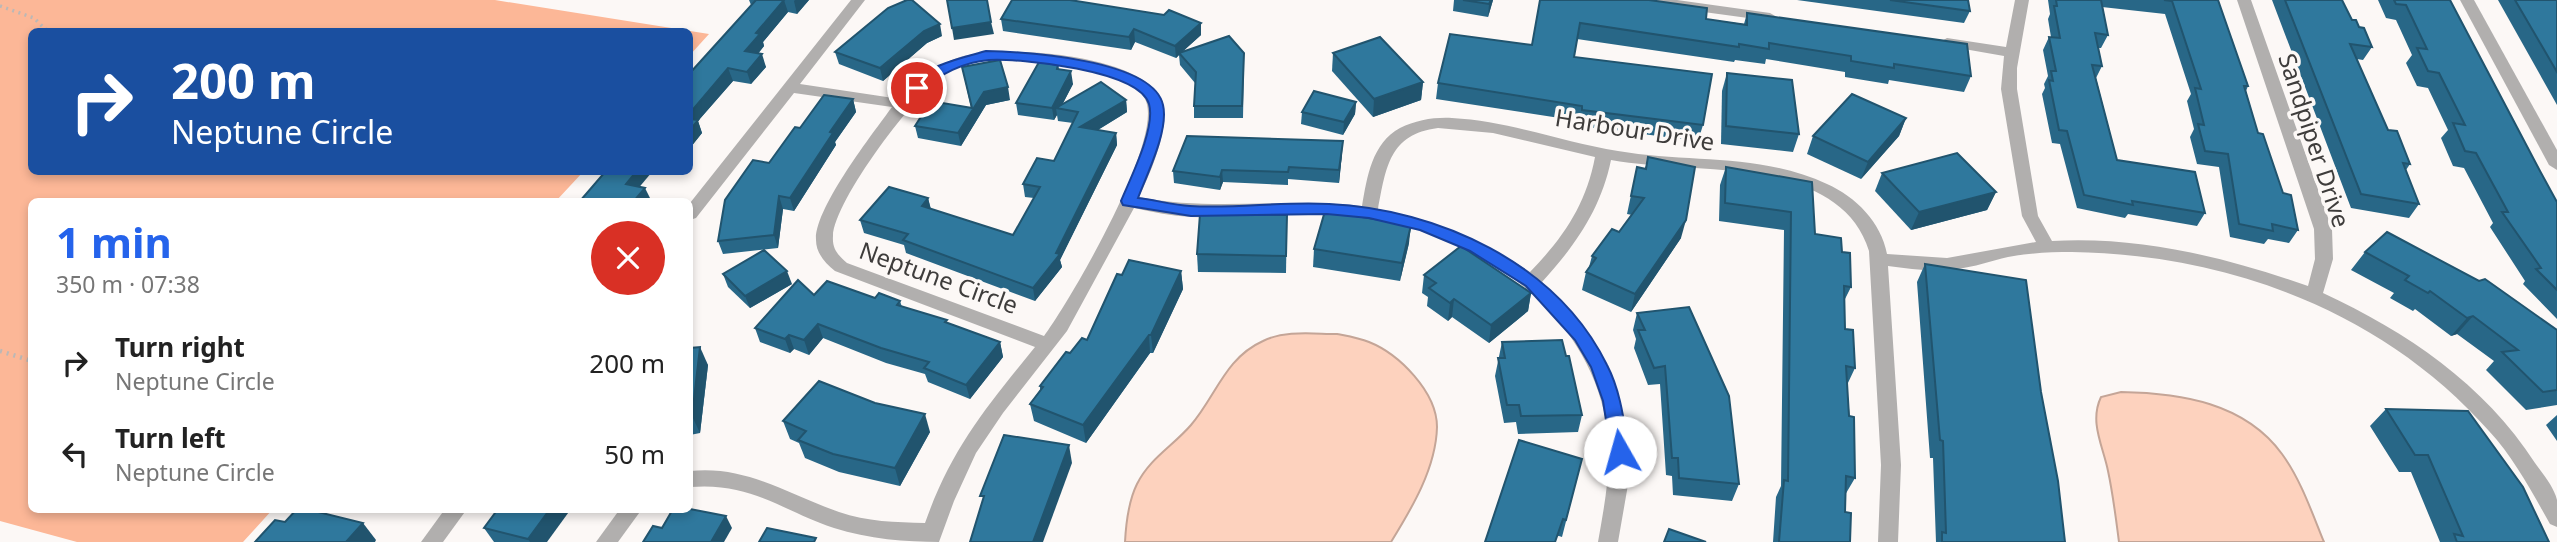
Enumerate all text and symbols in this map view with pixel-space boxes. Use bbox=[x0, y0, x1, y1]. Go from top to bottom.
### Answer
text: 200 m bbox=[171, 47, 316, 113]
street label: Sandpiper Drive bbox=[2271, 49, 2359, 231]
icon: right bbox=[56, 56, 147, 147]
pin bbox=[887, 58, 947, 118]
icon: arrive bbox=[898, 69, 936, 107]
street label: Harbour Drive bbox=[1553, 100, 1717, 158]
text: Neptune Circle bbox=[171, 110, 393, 153]
text: 1 min bbox=[56, 213, 172, 270]
button: close bbox=[591, 221, 665, 295]
street label: Neptune Circle bbox=[855, 233, 1023, 321]
text: 350 m · 07:38 bbox=[56, 268, 200, 300]
text: Turn right bbox=[115, 329, 245, 365]
icon: right bbox=[56, 344, 94, 382]
text: 200 m bbox=[589, 345, 665, 381]
text: Neptune Circle bbox=[115, 365, 275, 397]
position arrow bbox=[1583, 415, 1657, 489]
text: Turn left bbox=[115, 420, 226, 456]
icon: left bbox=[56, 435, 94, 473]
text: 50 m bbox=[604, 436, 665, 472]
text: Neptune Circle bbox=[115, 456, 275, 488]

